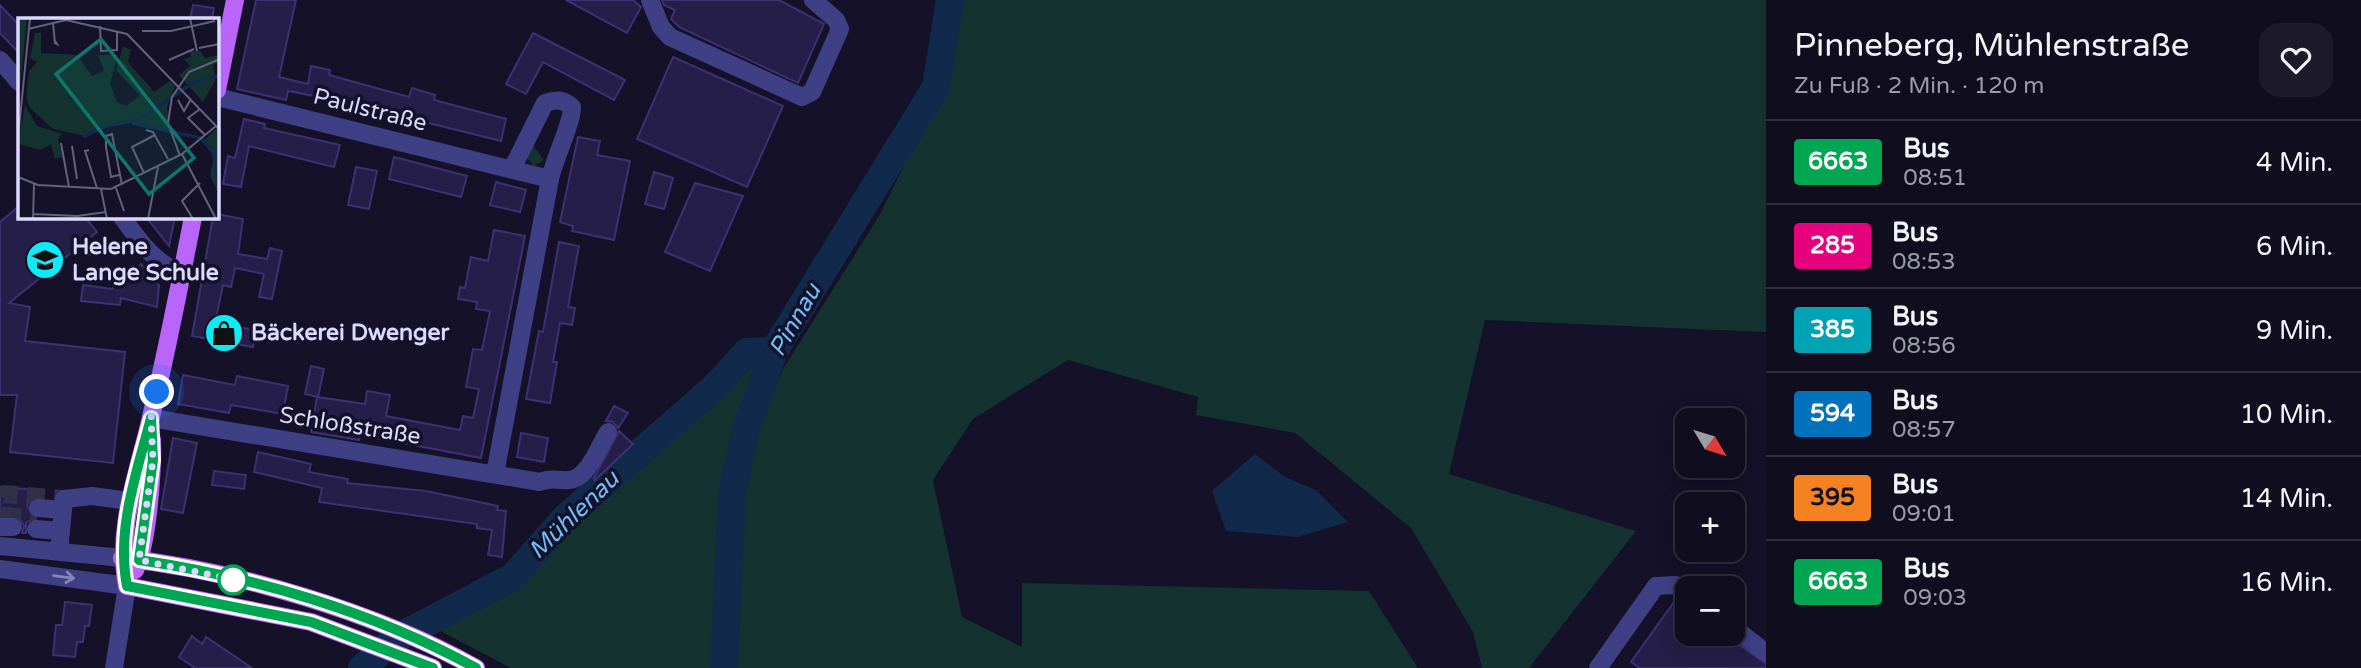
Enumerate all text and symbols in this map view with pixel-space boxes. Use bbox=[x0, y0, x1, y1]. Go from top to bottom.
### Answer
inset map bbox=[18, 18, 219, 219]
button: heart bbox=[2259, 23, 2333, 97]
text: Pinneberg, Mühlenstraße bbox=[1794, 26, 2190, 65]
text: Zu Fuß · 2 Min. · 120 m bbox=[1794, 72, 2044, 100]
street label: Paulstraße bbox=[310, 82, 430, 138]
text: Bus bbox=[1903, 133, 1949, 164]
text: 6663 bbox=[1808, 147, 1868, 176]
text: 4 Min. bbox=[2256, 147, 2333, 178]
text: 08:51 bbox=[1903, 164, 1967, 192]
text: Bus bbox=[1892, 217, 1938, 248]
text: 285 bbox=[1810, 231, 1855, 260]
text: 6 Min. bbox=[2256, 231, 2333, 262]
place label: Helene Lange Schule bbox=[72, 233, 219, 287]
school or university icon: Helene Lange Schule bbox=[24, 239, 66, 281]
text: 08:53 bbox=[1892, 248, 1956, 276]
water label: Pinnau bbox=[763, 277, 828, 362]
text: Bus bbox=[1892, 301, 1938, 332]
shop icon: Bäckerei Dwenger bbox=[203, 312, 245, 354]
text: 385 bbox=[1810, 315, 1855, 344]
text: 9 Min. bbox=[2256, 315, 2333, 346]
place label: Bäckerei Dwenger bbox=[251, 319, 451, 347]
text: 08:56 bbox=[1892, 332, 1956, 360]
your location bbox=[139, 374, 174, 409]
text: Bus bbox=[1892, 385, 1938, 416]
text: 594 bbox=[1810, 399, 1855, 428]
text: 10 Min. bbox=[2240, 399, 2333, 430]
street label: Schloßstraße bbox=[277, 401, 423, 451]
north arrow bbox=[1675, 408, 1745, 478]
map controls bbox=[1675, 408, 1745, 646]
text: 08:57 bbox=[1892, 416, 1956, 444]
water label: Mühlenau bbox=[523, 464, 626, 565]
text: Bus bbox=[1892, 469, 1938, 500]
text: 395 bbox=[1810, 483, 1855, 512]
text: 14 Min. bbox=[2240, 483, 2333, 514]
button: + bbox=[1675, 492, 1745, 562]
text: 09:01 bbox=[1892, 500, 1956, 528]
text: Bus bbox=[1903, 553, 1949, 584]
unlabelled marker bbox=[218, 565, 248, 595]
text: 6663 bbox=[1808, 567, 1868, 596]
text: 16 Min. bbox=[2240, 567, 2333, 598]
one-way arrow bbox=[52, 570, 74, 583]
button: − bbox=[1675, 576, 1745, 646]
text: 09:03 bbox=[1903, 584, 1967, 612]

